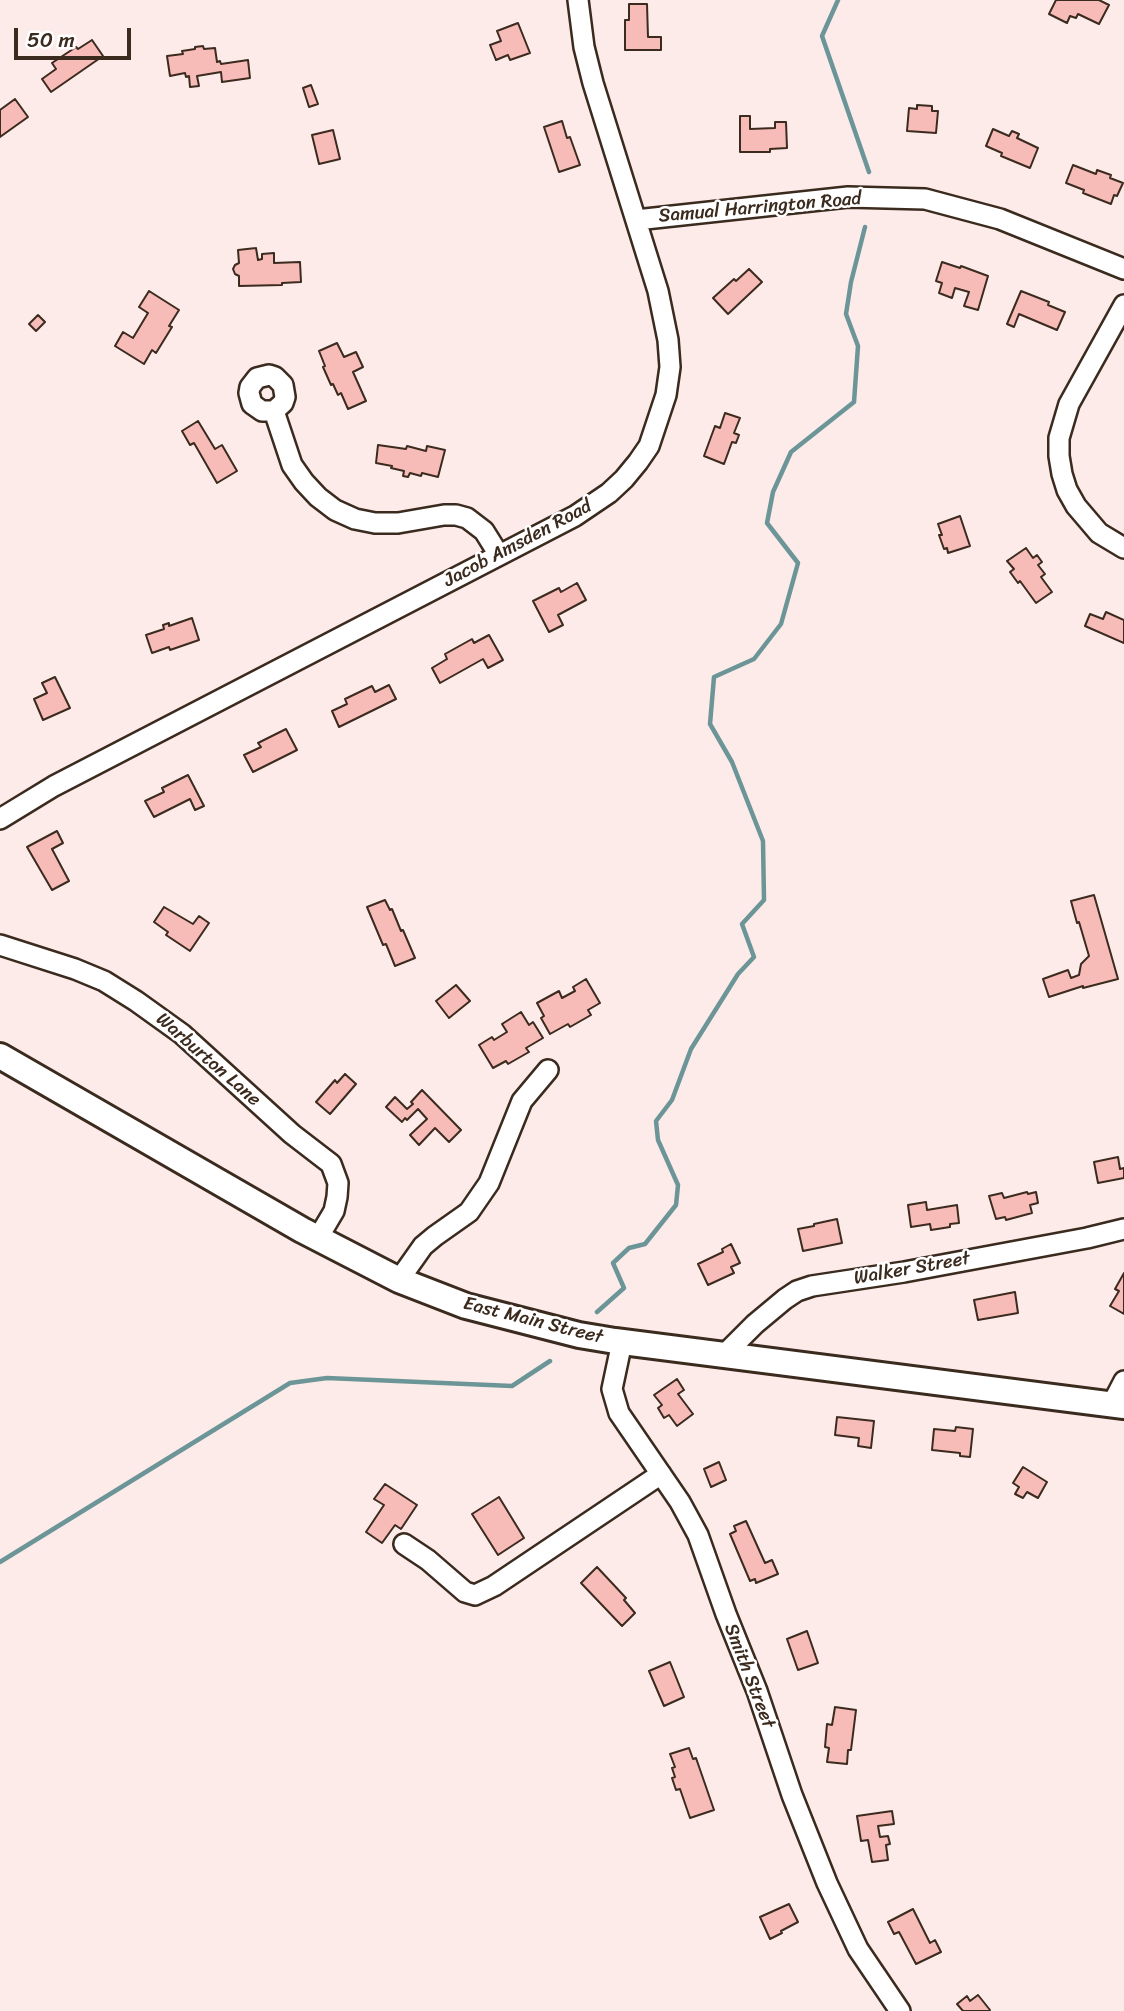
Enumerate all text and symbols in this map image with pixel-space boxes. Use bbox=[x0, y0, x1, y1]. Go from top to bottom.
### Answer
scale bar bbox=[18, 14, 135, 58]
text: 50 m bbox=[27, 21, 75, 59]
street label: Samual Harrington Road bbox=[658, 188, 862, 228]
street label: Jacob Amsden Road bbox=[440, 495, 596, 593]
street label: Warburton Lane bbox=[151, 1008, 265, 1112]
street label: Walker Street bbox=[852, 1248, 972, 1290]
street label: East Main Street bbox=[461, 1293, 605, 1349]
street label: Smith Street bbox=[719, 1620, 779, 1732]

